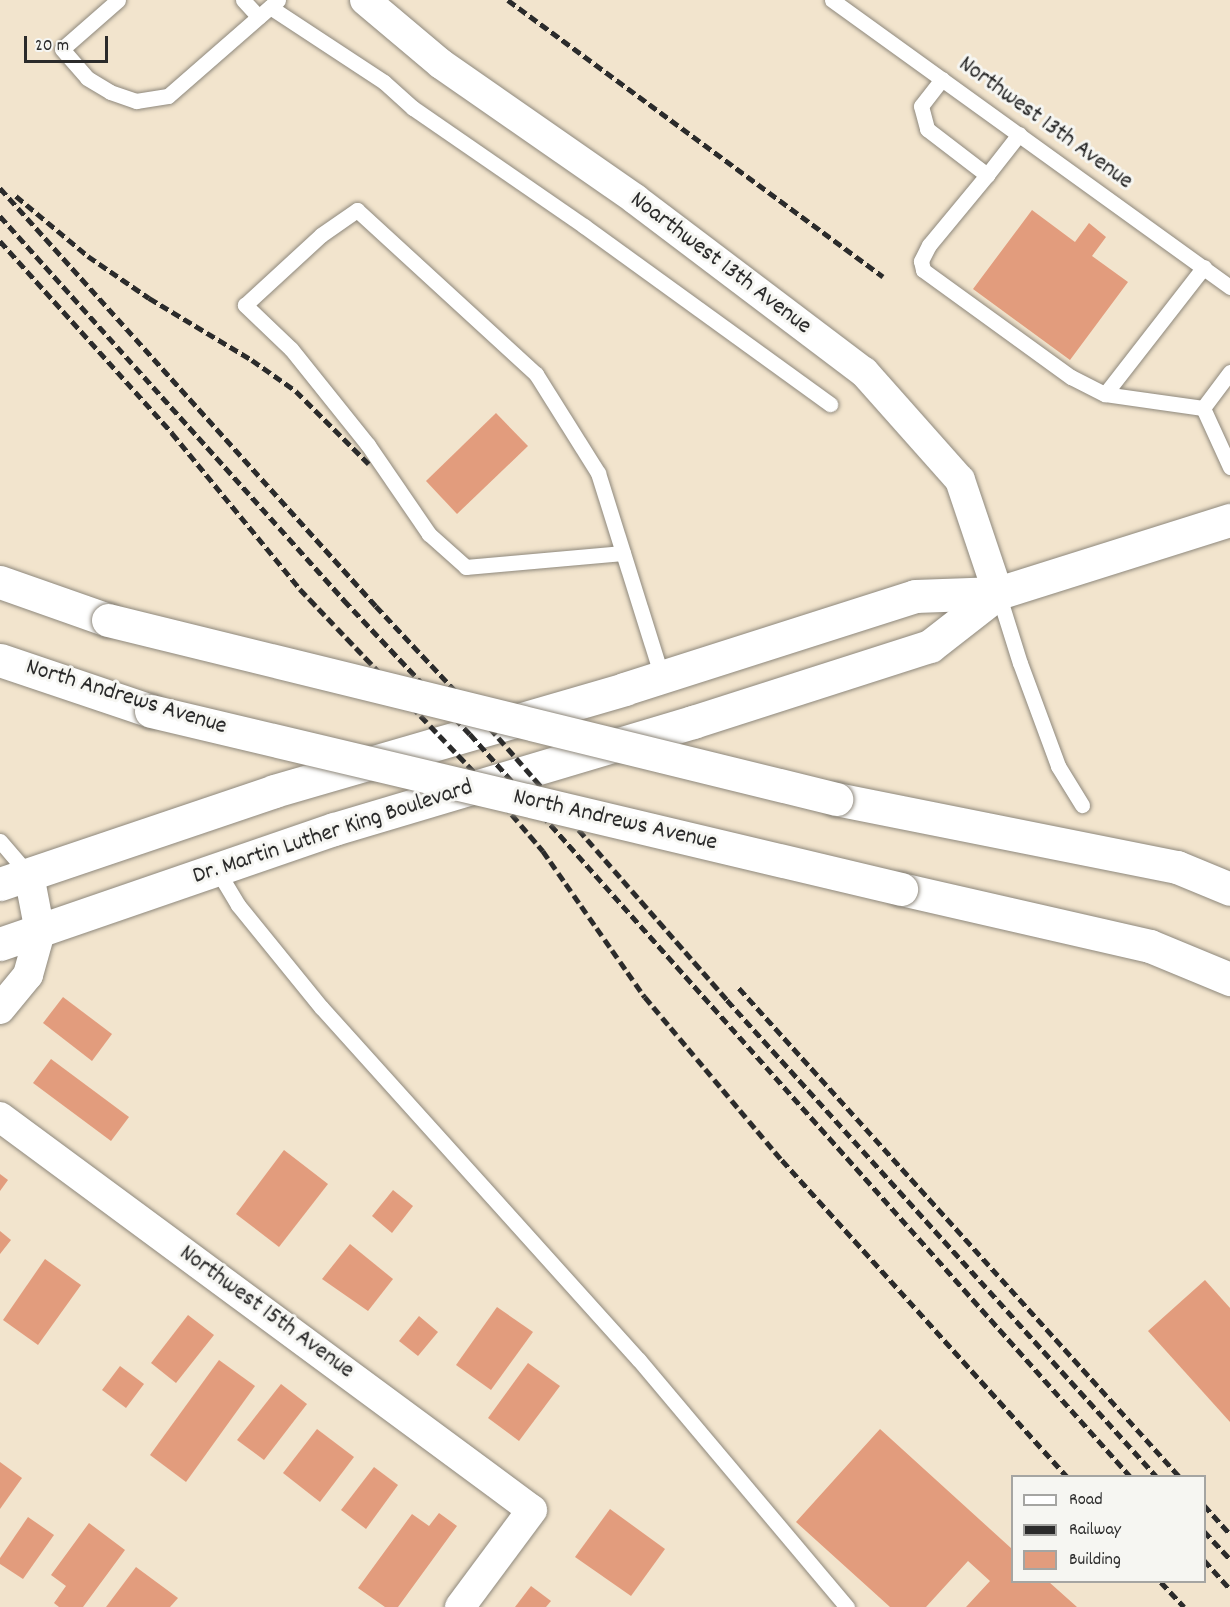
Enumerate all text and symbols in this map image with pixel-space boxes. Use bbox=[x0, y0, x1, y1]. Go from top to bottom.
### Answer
scale bar bbox=[27, 24, 111, 62]
text: 20 m bbox=[35, 34, 69, 59]
street label: Northwest 13th Avenue bbox=[952, 51, 1138, 197]
street label: Noarthwest 13th Avenue bbox=[624, 186, 816, 342]
street label: North Andrews Avenue bbox=[22, 654, 230, 742]
street label: Dr. Martin Luther King Boulevard bbox=[189, 774, 477, 892]
street label: North Andrews Avenue bbox=[510, 784, 720, 858]
street label: Northwest 15th Avenue bbox=[173, 1240, 359, 1386]
legend bbox=[1011, 1475, 1206, 1583]
text: Road bbox=[1069, 1488, 1103, 1513]
text: Railway bbox=[1069, 1518, 1121, 1543]
text: Building bbox=[1069, 1548, 1121, 1573]

